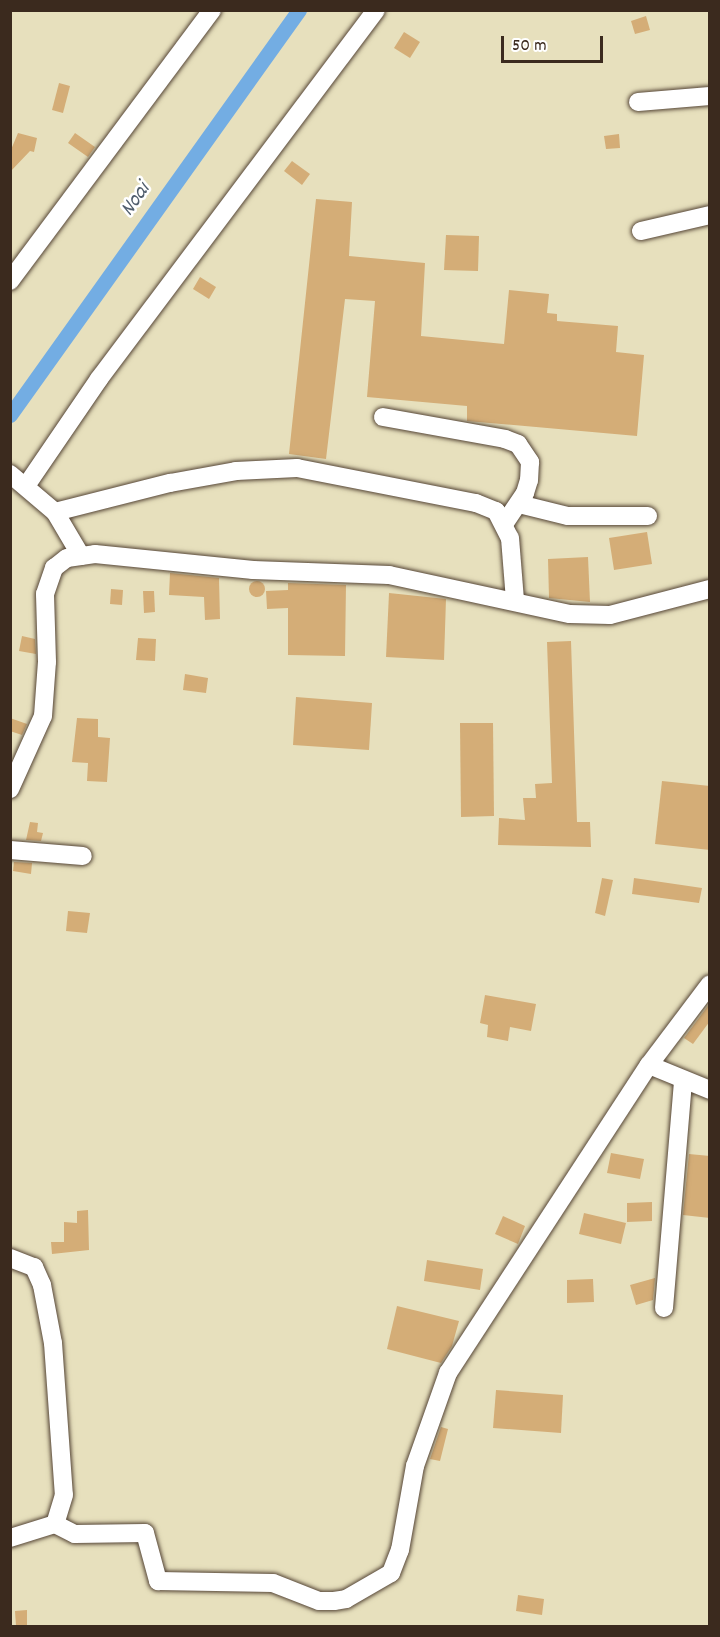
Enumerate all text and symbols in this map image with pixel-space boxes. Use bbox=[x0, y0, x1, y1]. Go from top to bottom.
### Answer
scale bar bbox=[504, 24, 606, 62]
text: 50 m bbox=[512, 34, 547, 59]
water label: Noai bbox=[115, 178, 157, 222]

